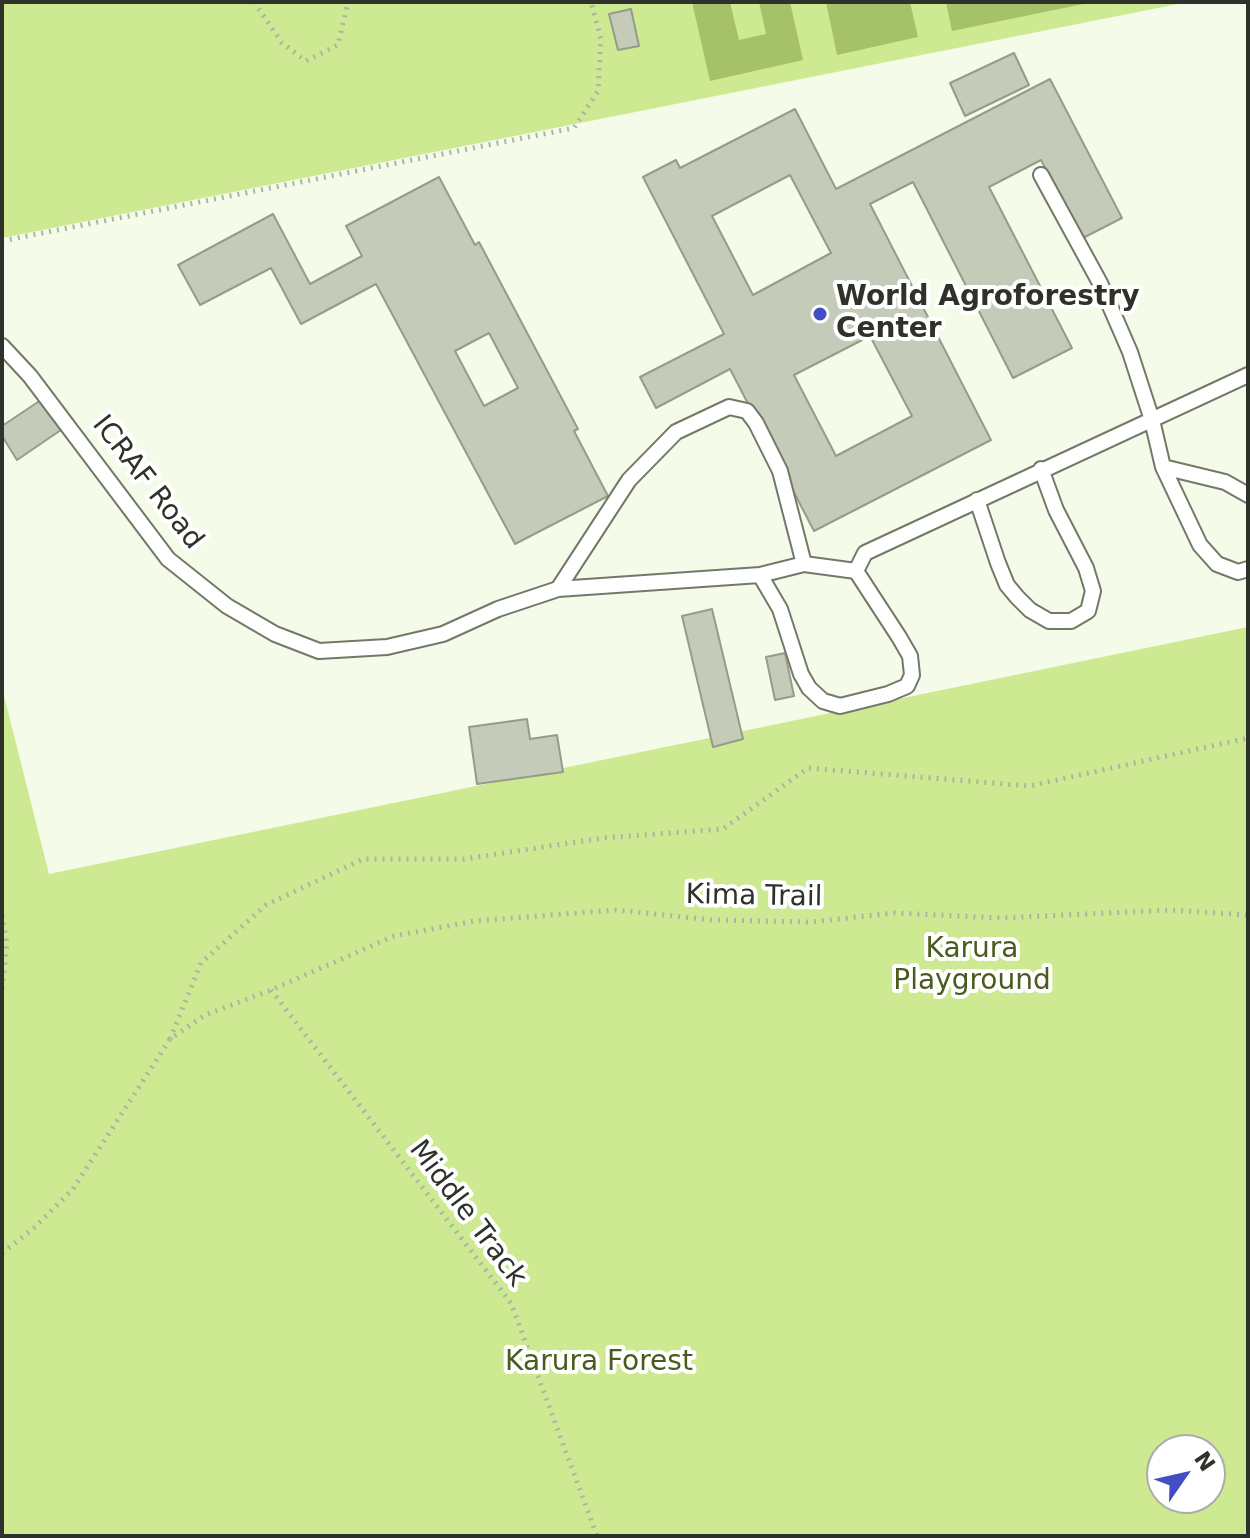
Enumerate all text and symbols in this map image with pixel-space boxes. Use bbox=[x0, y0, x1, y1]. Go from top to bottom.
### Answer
place label: World Agroforestry Center bbox=[836, 281, 1139, 347]
marker: World Agroforestry Center bbox=[811, 305, 829, 323]
street label: ICRAF Road bbox=[84, 409, 210, 557]
street label: Kima Trail bbox=[685, 879, 823, 915]
park label: Karura Playground bbox=[893, 933, 1051, 999]
street label: Middle Track bbox=[401, 1134, 533, 1294]
park label: Karura Forest bbox=[505, 1346, 693, 1380]
north arrow bbox=[1146, 1434, 1226, 1514]
text: N bbox=[1189, 1447, 1220, 1476]

